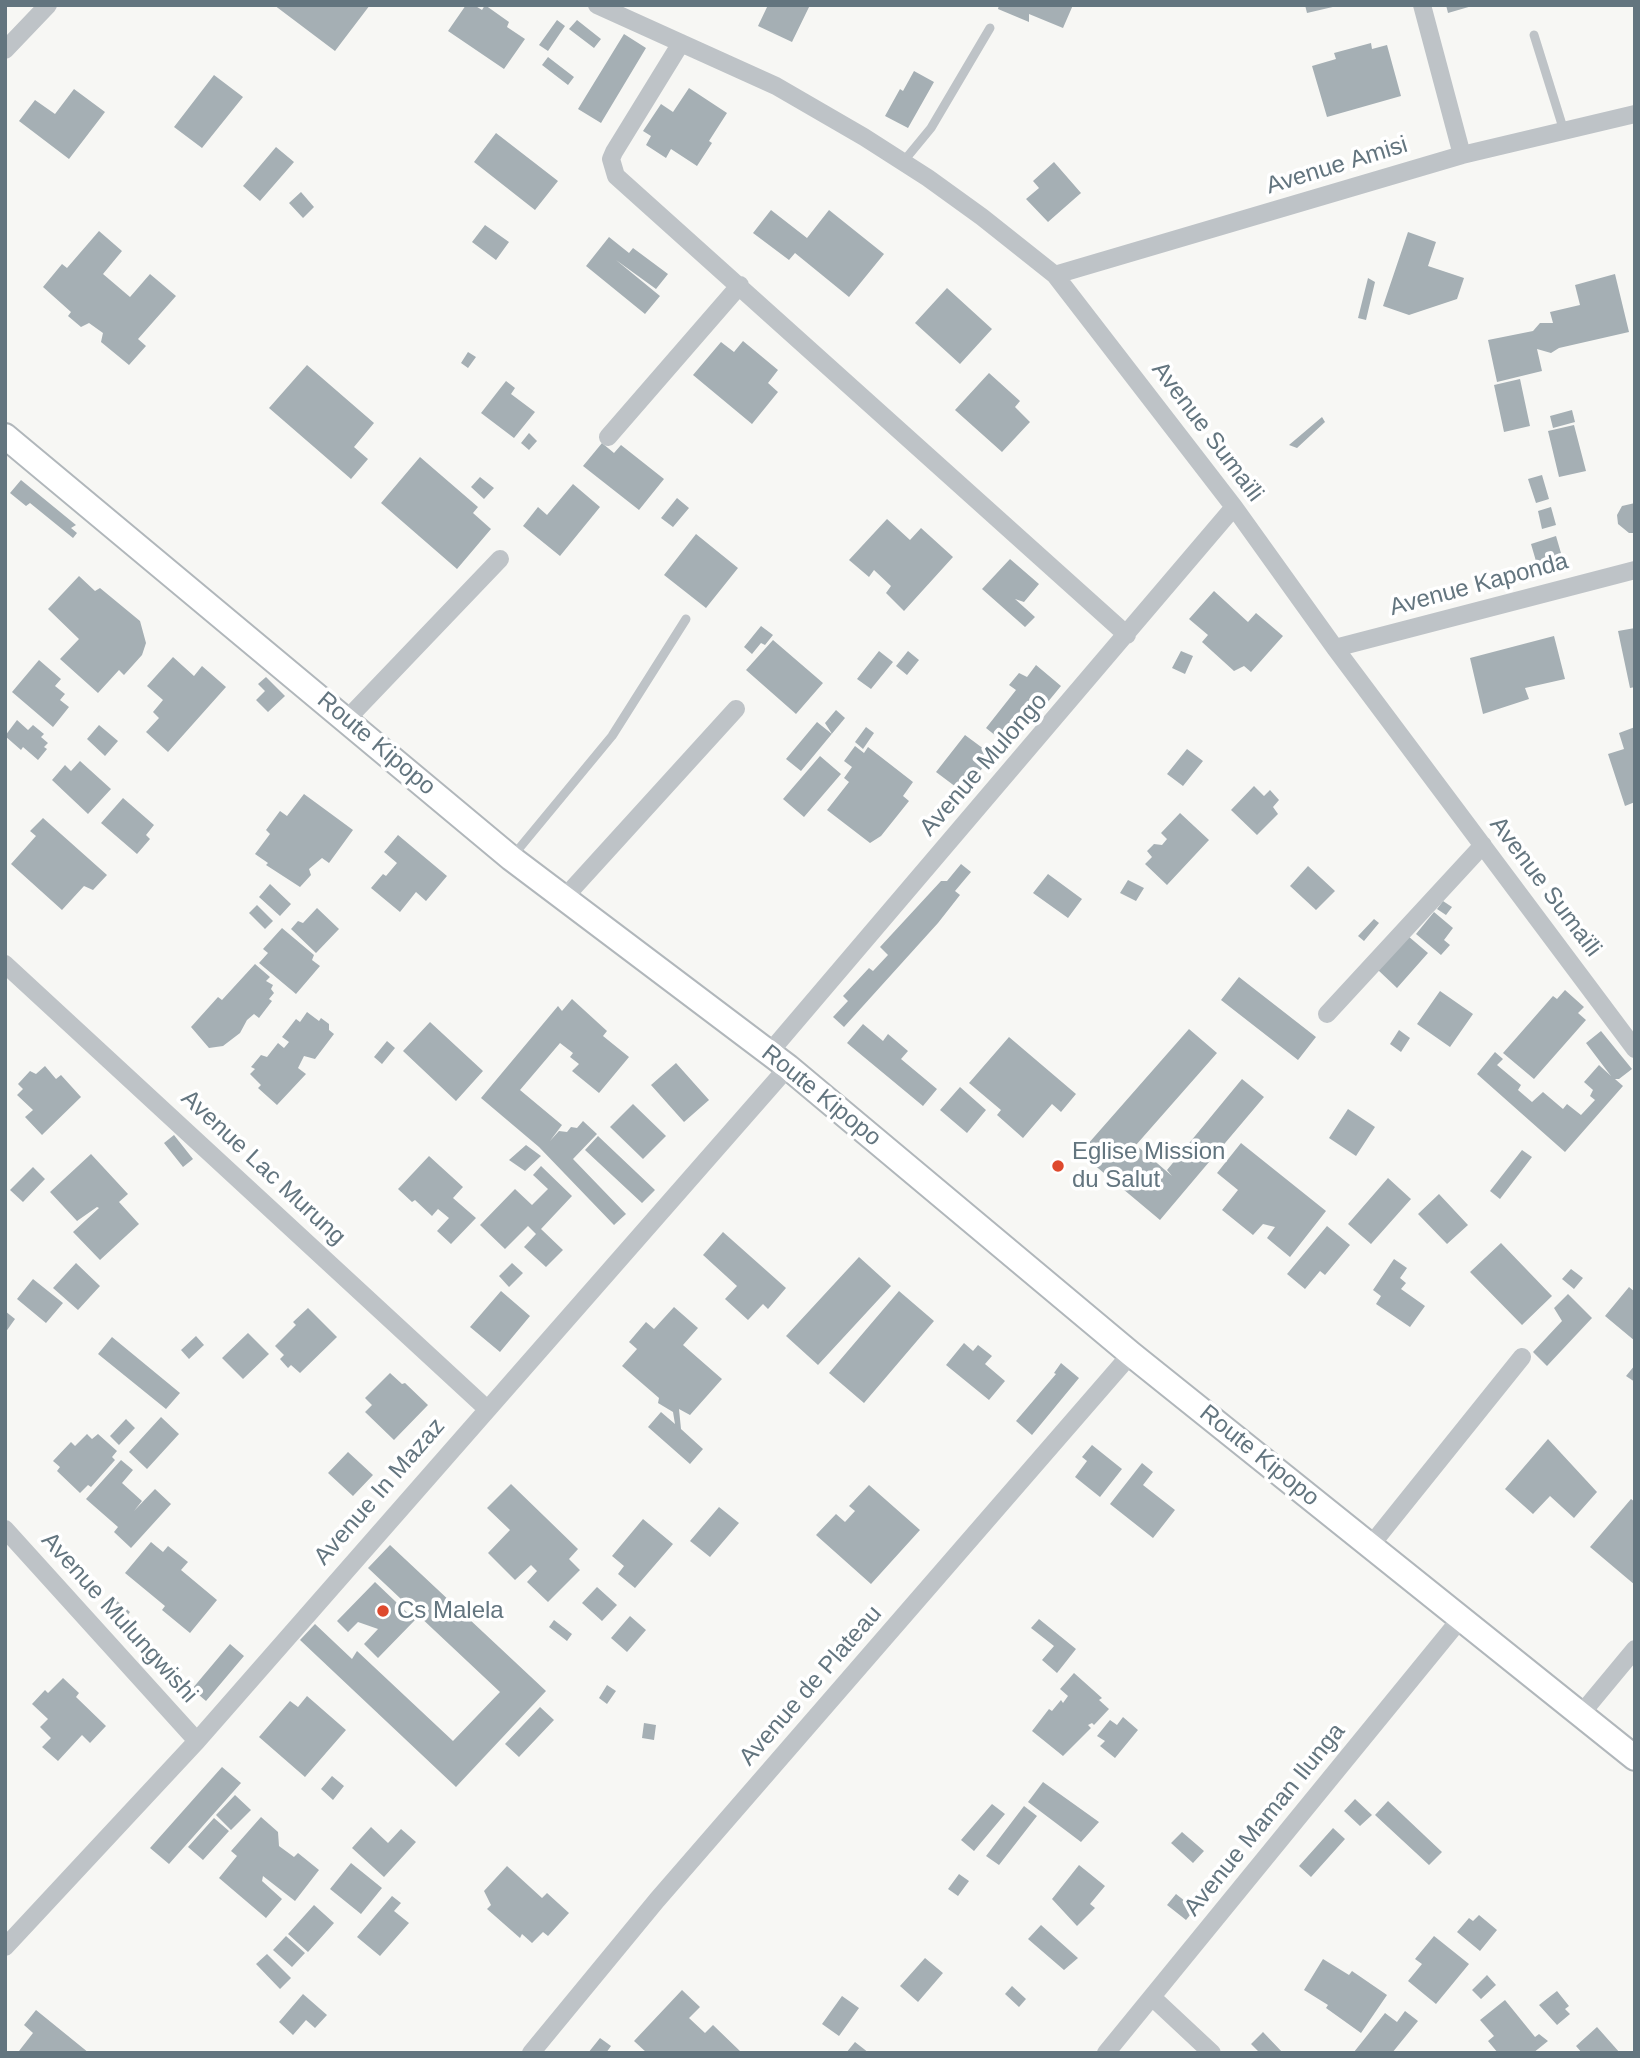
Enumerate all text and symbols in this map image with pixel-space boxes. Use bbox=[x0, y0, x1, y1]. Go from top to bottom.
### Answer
street label: Avenue Amisi bbox=[1263, 131, 1411, 201]
street label: Avenue Sumaïli bbox=[1145, 356, 1269, 508]
street label: Avenue Kaponda bbox=[1387, 547, 1571, 623]
street label: Route Kipopo bbox=[311, 686, 441, 802]
street label: Avenue Mulongo bbox=[914, 688, 1054, 842]
street label: Avenue Sumaïli bbox=[1483, 811, 1607, 963]
street label: Route Kipopo bbox=[755, 1039, 887, 1153]
street label: Avenue Lac Murung bbox=[175, 1084, 351, 1252]
place label: Eglise Mission du Salut bbox=[1072, 1138, 1225, 1194]
marker: Eglise Mission du Salut bbox=[1050, 1158, 1066, 1174]
street label: Route Kipopo bbox=[1193, 1399, 1325, 1513]
street label: Avenue In Mazaz bbox=[308, 1413, 452, 1571]
street label: Avenue Mulungwishi bbox=[35, 1527, 203, 1709]
place label: Cs Malela bbox=[397, 1597, 504, 1625]
street label: Avenue de Plateau bbox=[734, 1600, 888, 1772]
marker: Cs Malela bbox=[375, 1603, 391, 1619]
street label: Avenue Maman Ilunga bbox=[1178, 1718, 1352, 1922]

